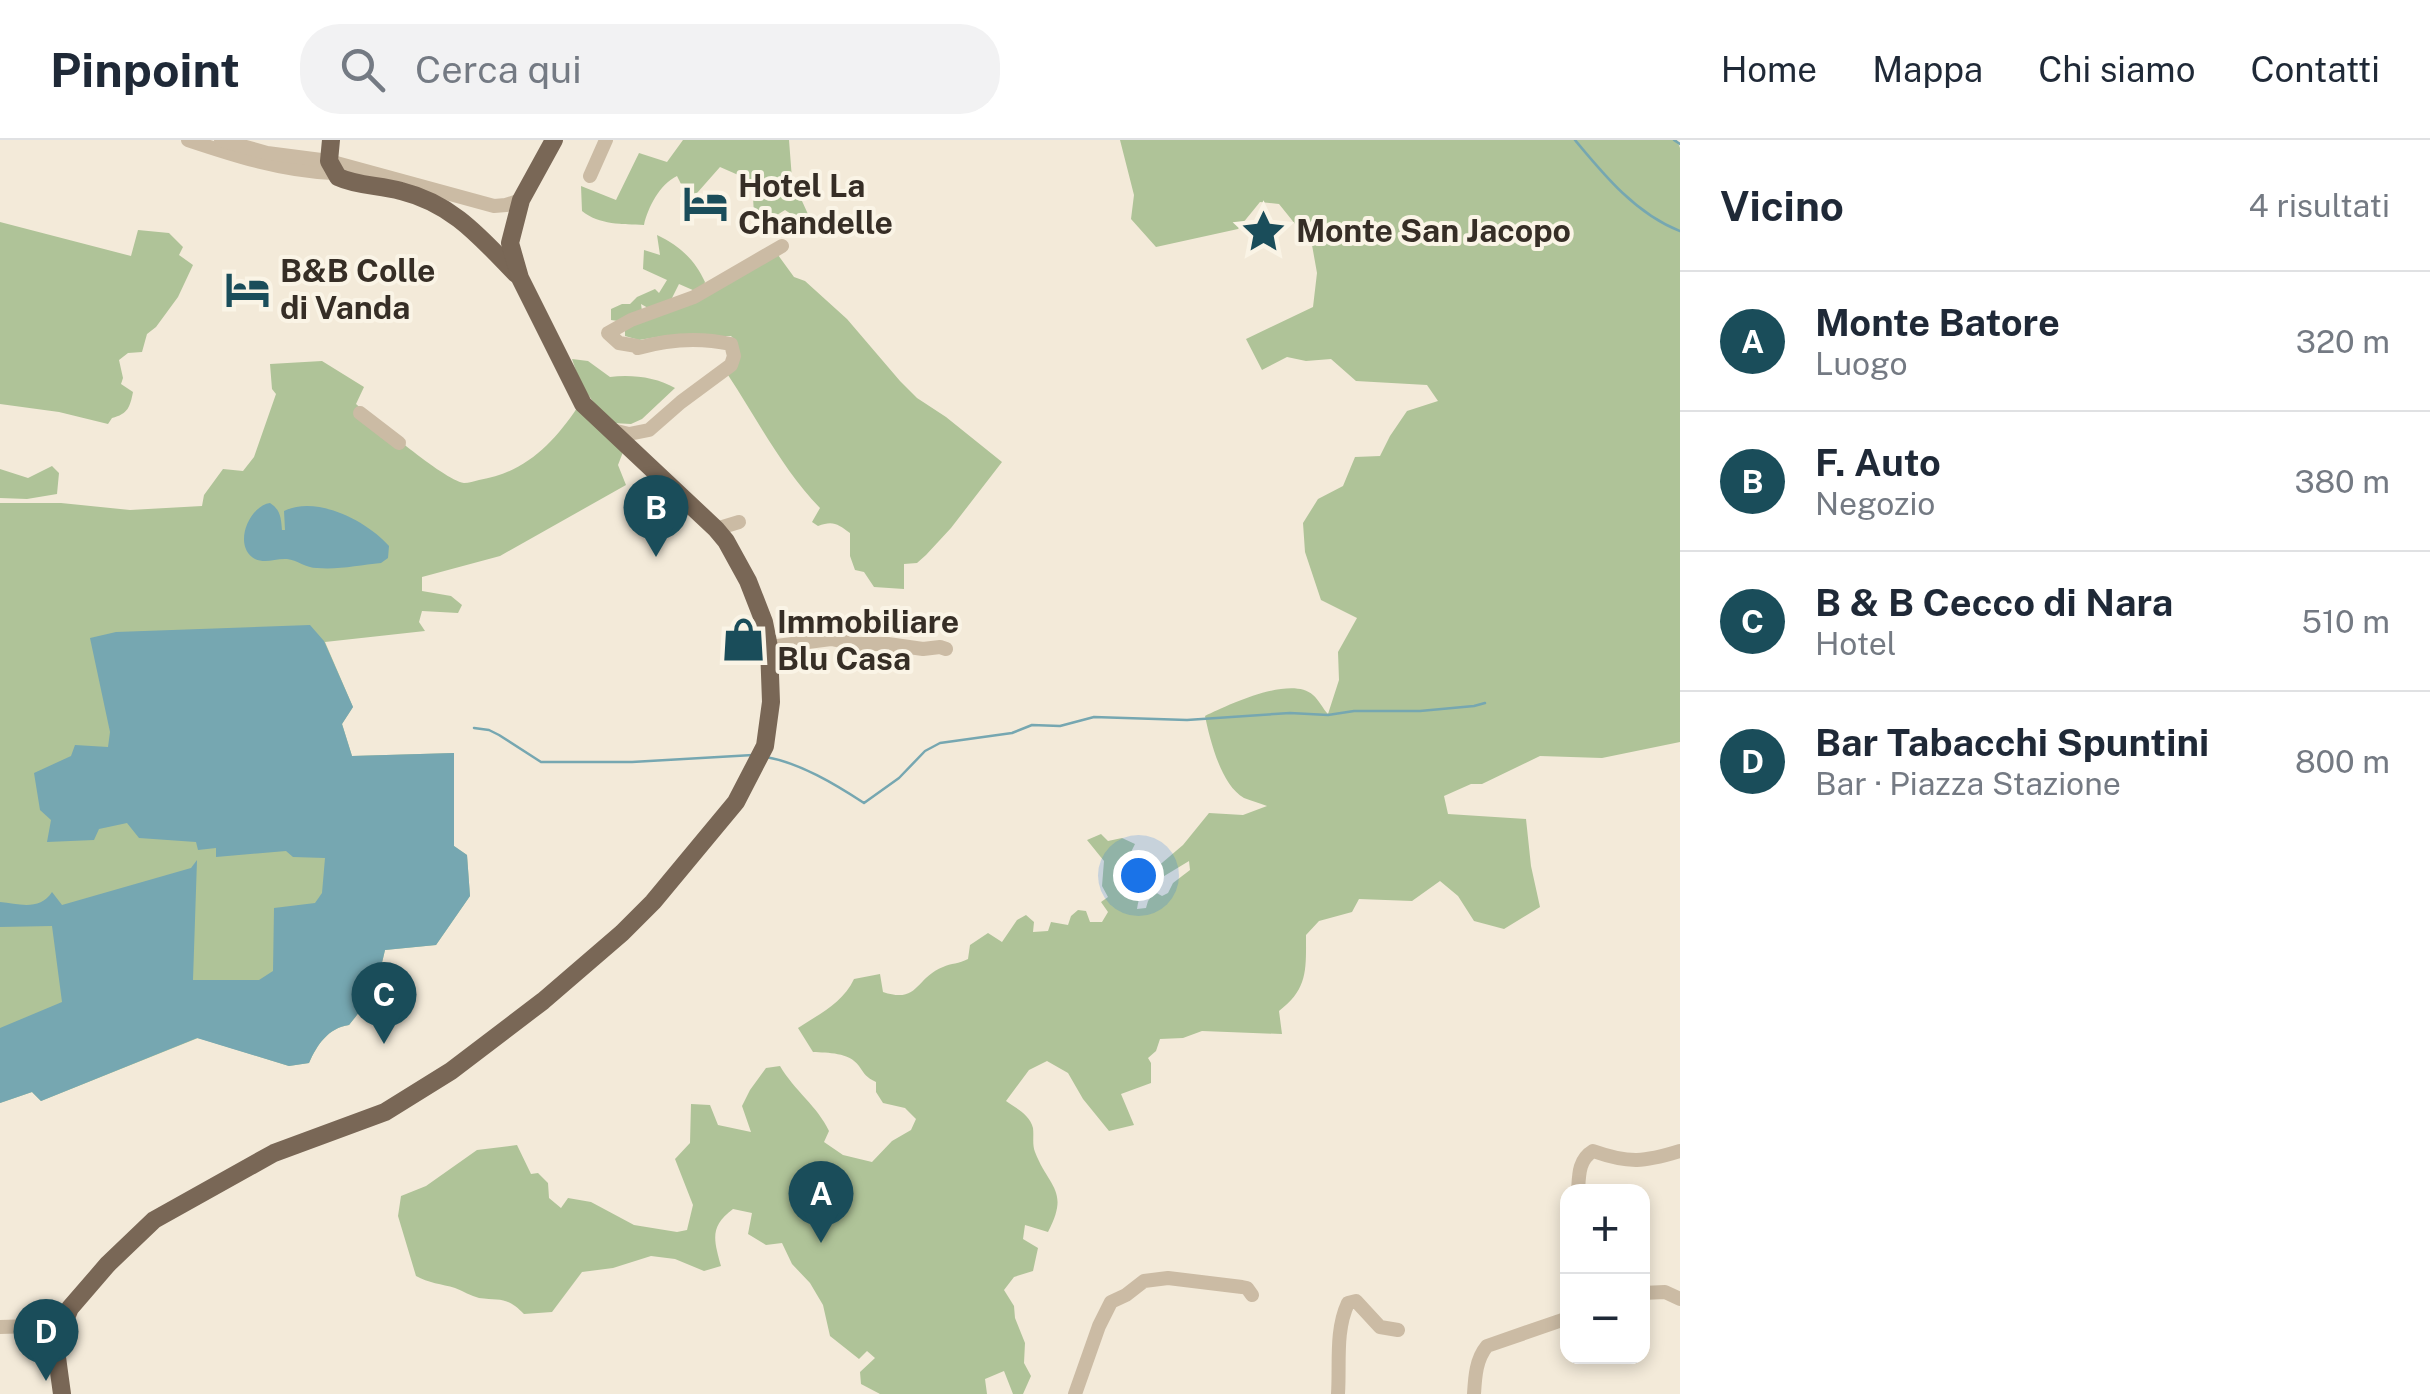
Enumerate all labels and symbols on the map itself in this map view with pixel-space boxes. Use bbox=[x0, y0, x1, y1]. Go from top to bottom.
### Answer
place label: Hotel La Chandelle bbox=[738, 167, 893, 241]
hotel icon: Hotel La Chandelle bbox=[681, 180, 729, 228]
place icon: Monte San Jacopo bbox=[1239, 207, 1287, 255]
place label: Monte San Jacopo bbox=[1296, 212, 1571, 249]
place label: B&B Colle di Vanda bbox=[280, 252, 435, 326]
hotel icon: B&B Colle di Vanda bbox=[223, 265, 271, 313]
pin: B bbox=[624, 474, 688, 557]
place label: Immobiliare Blu Casa bbox=[777, 603, 959, 677]
shop icon: Immobiliare Blu Casa bbox=[720, 616, 768, 664]
your location bbox=[1113, 850, 1164, 901]
pin: C bbox=[352, 962, 416, 1044]
pin: A bbox=[788, 1160, 854, 1243]
pin: D bbox=[13, 1298, 78, 1381]

